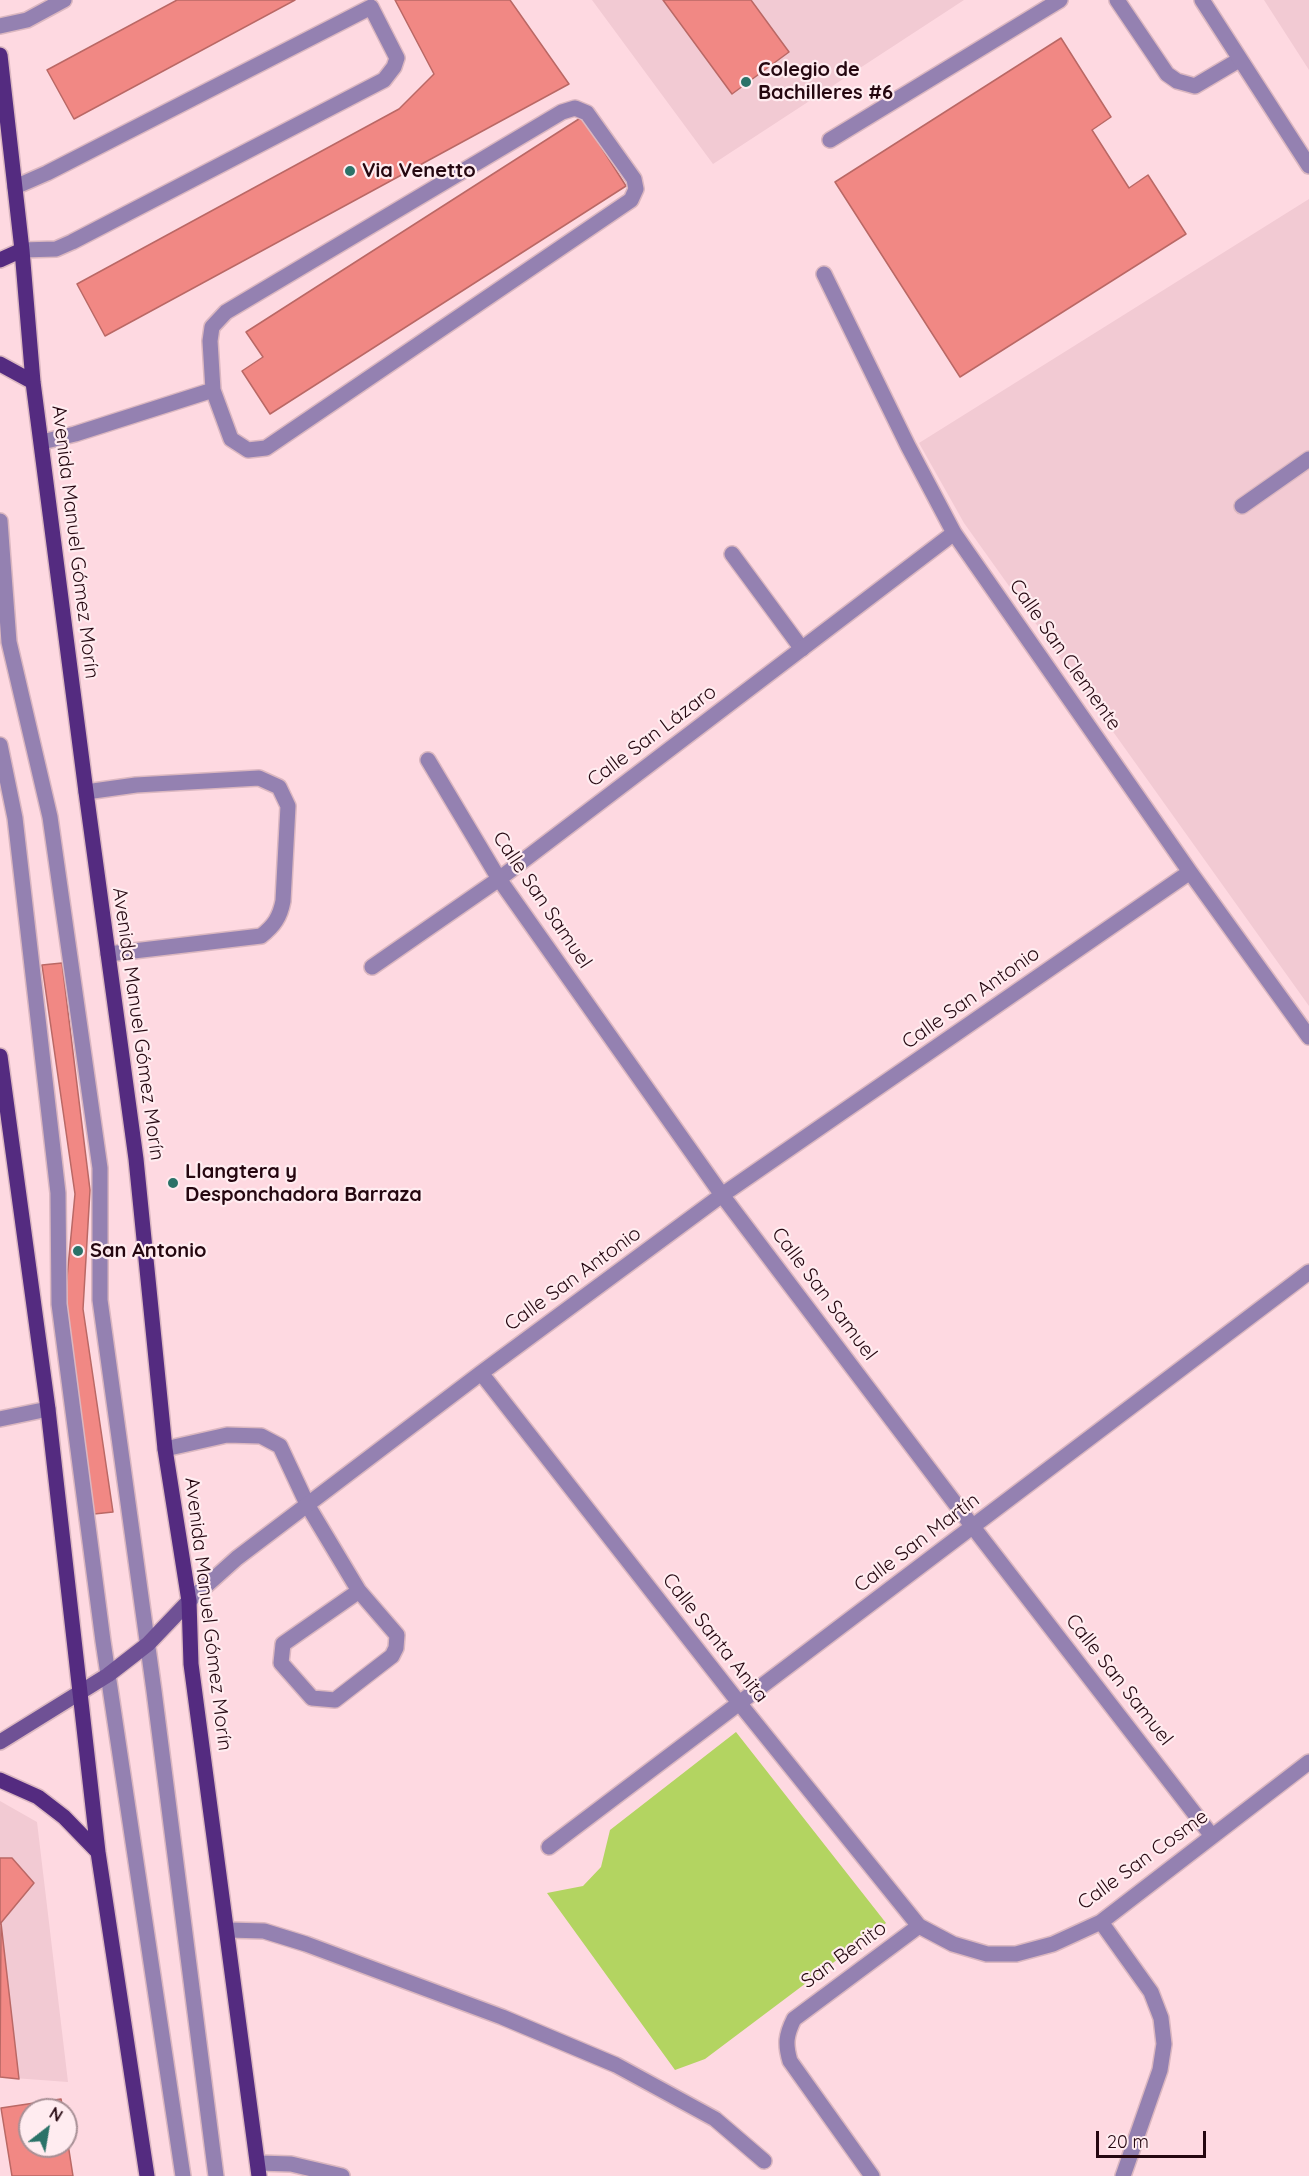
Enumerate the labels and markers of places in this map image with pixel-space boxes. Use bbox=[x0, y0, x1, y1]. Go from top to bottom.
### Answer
place label: Colegio de Bachilleres #6 bbox=[758, 58, 893, 105]
marker: Colegio de Bachilleres #6 bbox=[739, 75, 753, 89]
place label: Via Venetto bbox=[362, 159, 476, 183]
marker: Via Venetto bbox=[343, 164, 357, 178]
place label: Llangtera y Desponchadora Barraza bbox=[185, 1160, 422, 1207]
marker: Llangtera y Desponchadora Barraza bbox=[166, 1176, 180, 1190]
place label: San Antonio bbox=[90, 1239, 206, 1263]
marker: San Antonio bbox=[71, 1244, 85, 1258]

